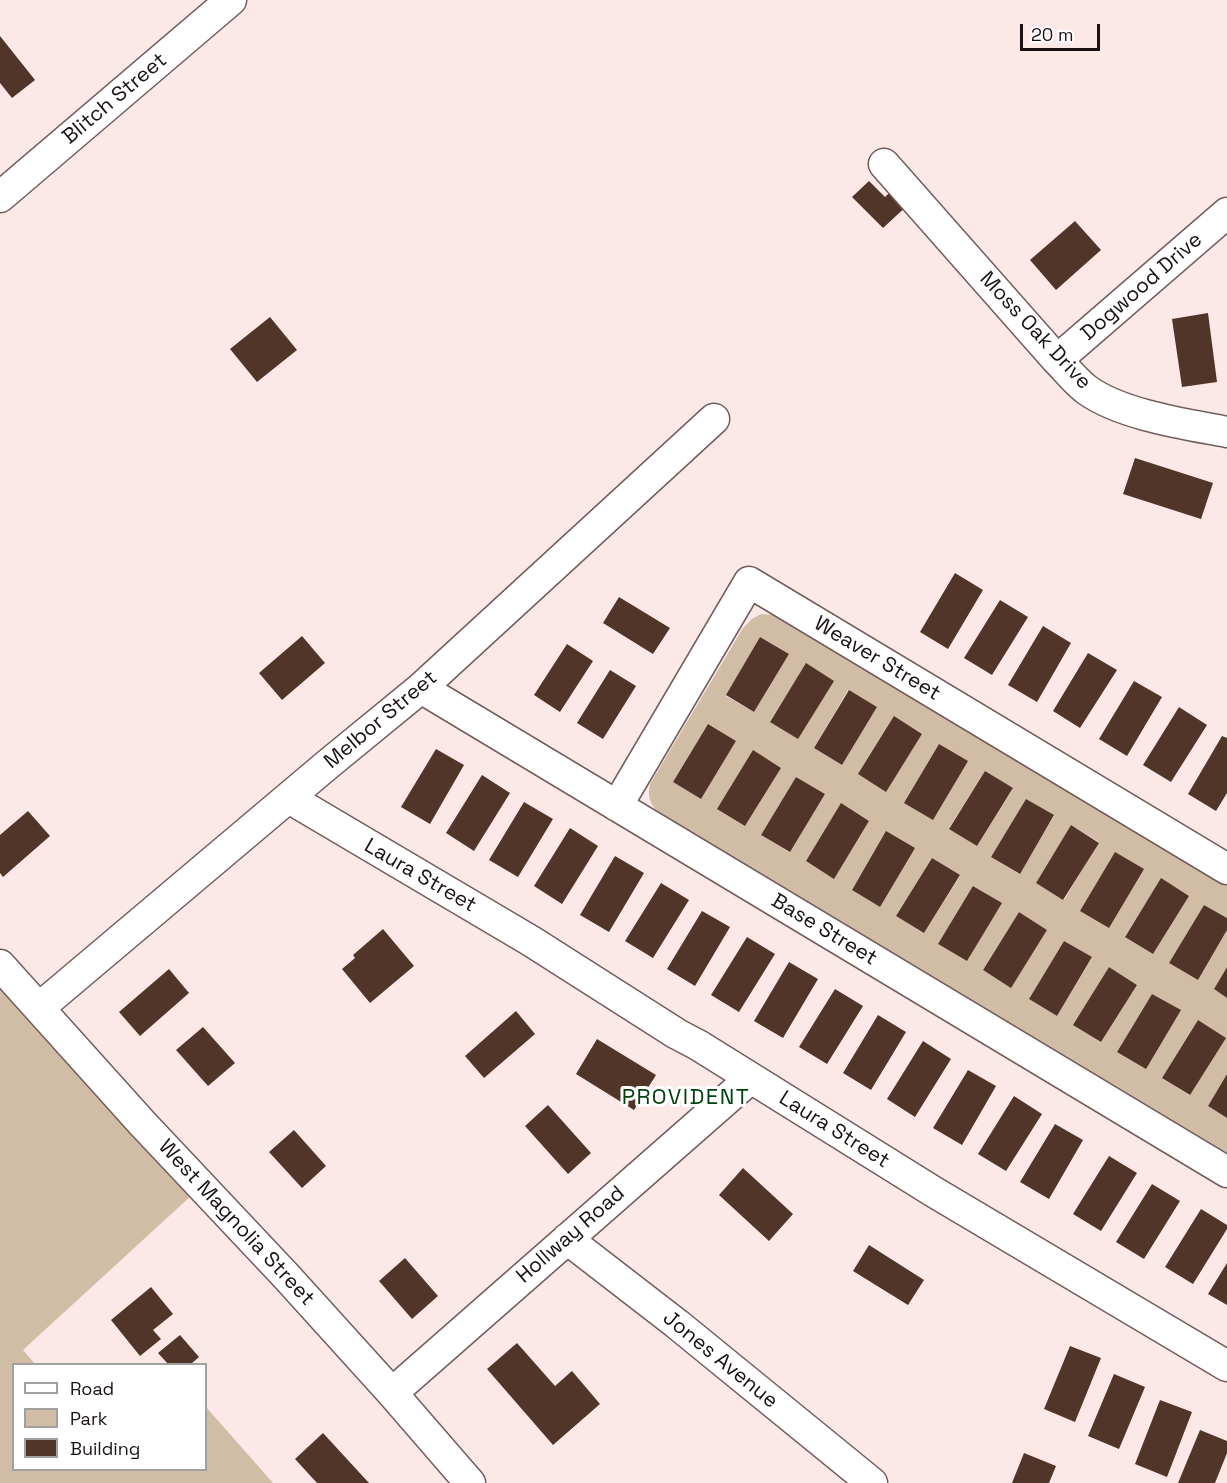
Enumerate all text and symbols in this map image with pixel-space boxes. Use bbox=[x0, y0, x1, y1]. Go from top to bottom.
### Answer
scale bar bbox=[1023, 12, 1102, 50]
text: 20 m bbox=[1031, 23, 1074, 46]
street label: Blitch Street bbox=[58, 48, 172, 150]
street label: Dogwood Drive bbox=[1076, 228, 1208, 346]
street label: Moss Oak Drive bbox=[974, 267, 1096, 395]
street label: Weaver Street bbox=[809, 611, 945, 707]
street label: Melbor Street bbox=[319, 665, 443, 775]
street label: Laura Street bbox=[359, 834, 481, 918]
street label: Base Street bbox=[767, 889, 881, 971]
district label: PROVIDENT bbox=[622, 1085, 750, 1111]
street label: Laura Street bbox=[774, 1086, 894, 1174]
street label: West Magnolia Street bbox=[153, 1135, 319, 1311]
street label: Hollway Road bbox=[512, 1181, 630, 1289]
street label: Jones Avenue bbox=[657, 1306, 783, 1414]
legend bbox=[12, 1363, 207, 1471]
text: Road bbox=[70, 1377, 114, 1400]
text: Park bbox=[70, 1407, 107, 1430]
text: Building bbox=[70, 1437, 140, 1460]

